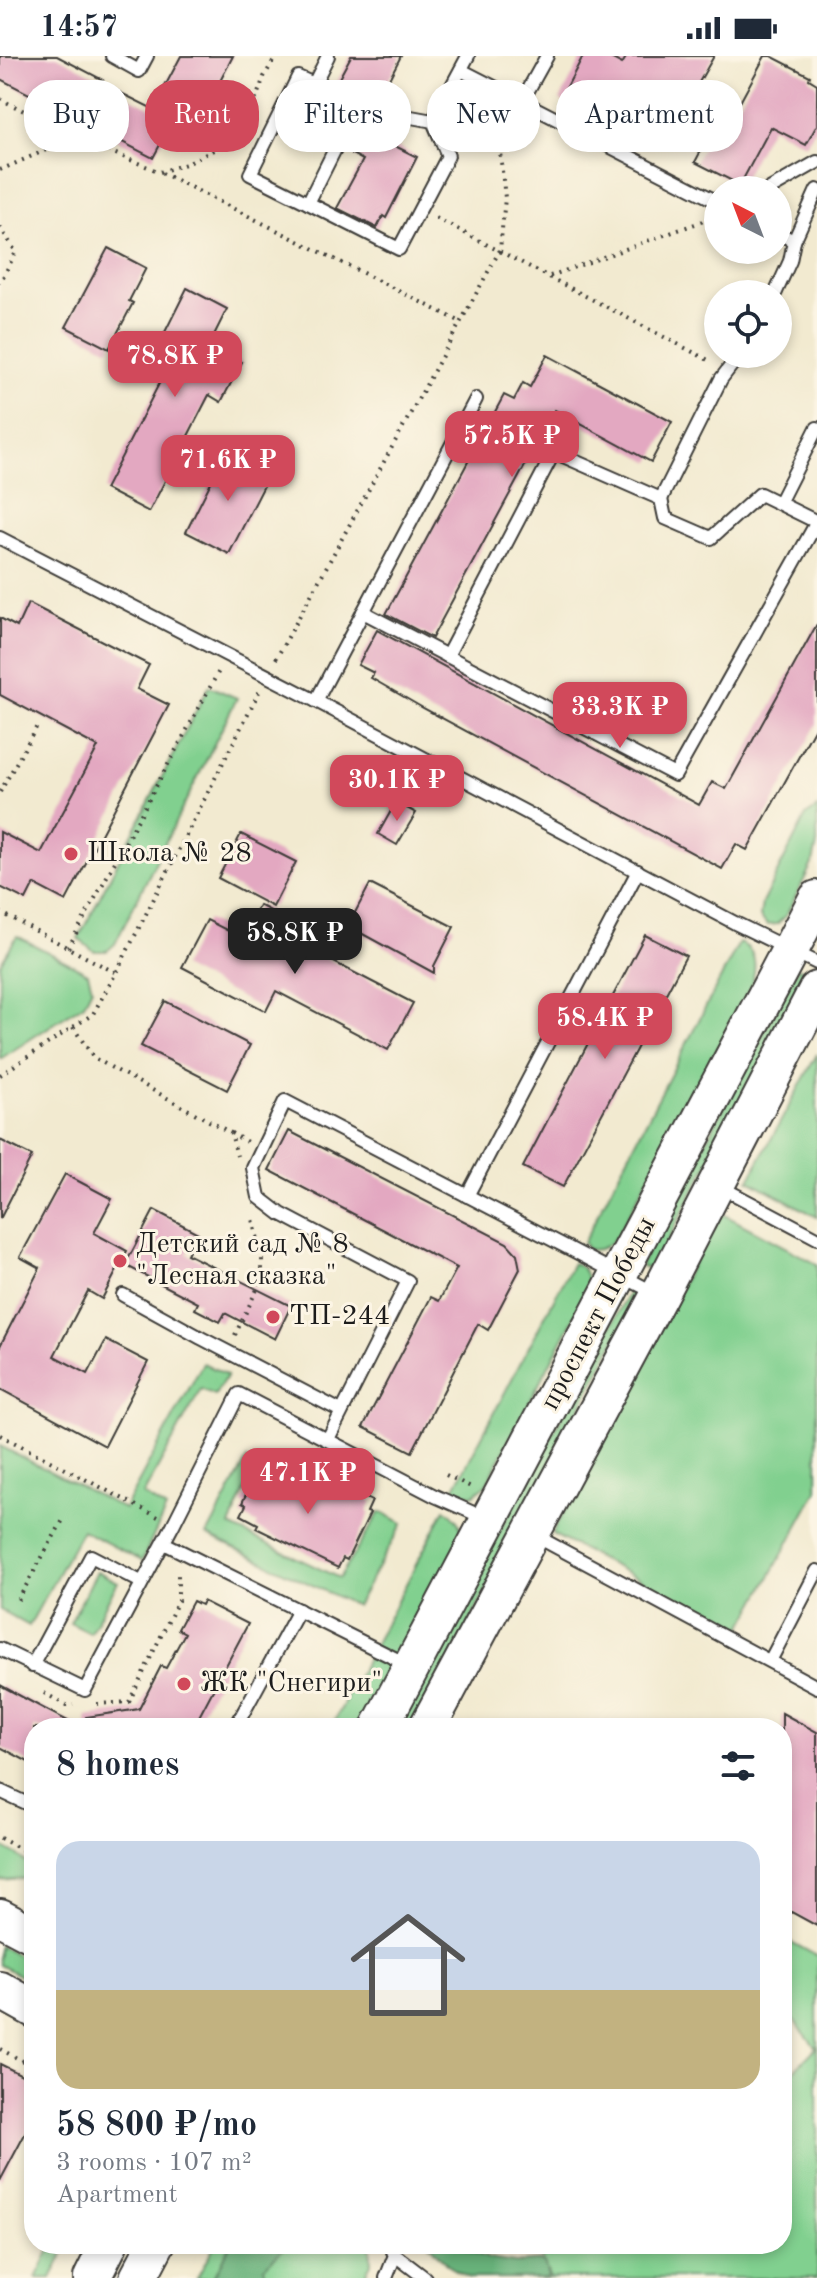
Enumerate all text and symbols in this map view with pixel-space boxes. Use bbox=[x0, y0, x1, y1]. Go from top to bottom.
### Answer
text: 14:57 bbox=[40, 13, 118, 43]
chip: Buy bbox=[24, 80, 129, 152]
chip: Rent bbox=[145, 80, 259, 152]
chip: Filters bbox=[275, 80, 411, 152]
chip: New bbox=[427, 80, 540, 152]
chip: Apartment bbox=[556, 80, 743, 152]
north arrow bbox=[704, 176, 792, 264]
map controls bbox=[704, 176, 792, 368]
button: locate bbox=[704, 280, 792, 368]
pin: 78.8K ₽ bbox=[101, 331, 249, 399]
text: 78.8K ₽ bbox=[126, 344, 224, 370]
pin: 57.5K ₽ bbox=[438, 411, 586, 479]
text: 57.5K ₽ bbox=[463, 424, 561, 450]
pin: 71.6K ₽ bbox=[154, 435, 302, 503]
text: 71.6K ₽ bbox=[179, 448, 277, 474]
pin: 33.3K ₽ bbox=[546, 682, 694, 750]
text: 33.3K ₽ bbox=[571, 695, 669, 721]
pin: 30.1K ₽ bbox=[323, 755, 471, 823]
text: 30.1K ₽ bbox=[348, 768, 446, 794]
place label: Школа № 28 bbox=[87, 840, 252, 868]
marker: Школа № 28 bbox=[62, 845, 80, 863]
pin: 58.8K ₽ bbox=[221, 908, 369, 976]
text: 58.8K ₽ bbox=[246, 921, 344, 947]
pin: 58.4K ₽ bbox=[531, 993, 679, 1061]
text: 58.4K ₽ bbox=[556, 1006, 654, 1032]
street label: проспект Победы bbox=[536, 1213, 662, 1415]
place label: Детский сад № 8 "Лесная сказка" bbox=[136, 1231, 349, 1291]
marker: Детский сад № 8 "Лесная сказка" bbox=[111, 1252, 129, 1270]
place label: ТП-244 bbox=[289, 1303, 390, 1331]
marker: ТП-244 bbox=[264, 1308, 282, 1326]
pin: 47.1K ₽ bbox=[234, 1448, 382, 1516]
text: 47.1K ₽ bbox=[259, 1461, 357, 1487]
place label: ЖК "Снегири" bbox=[200, 1670, 382, 1698]
marker: ЖК "Снегири" bbox=[175, 1675, 193, 1693]
icon: filters bbox=[716, 1744, 760, 1788]
text: 8 homes bbox=[56, 1749, 179, 1783]
icon: home bbox=[336, 1893, 480, 2037]
text: 58 800 ₽/mo bbox=[56, 2109, 257, 2143]
text: 3 rooms · 107 m² bbox=[56, 2150, 252, 2176]
text: Apartment bbox=[56, 2182, 178, 2208]

